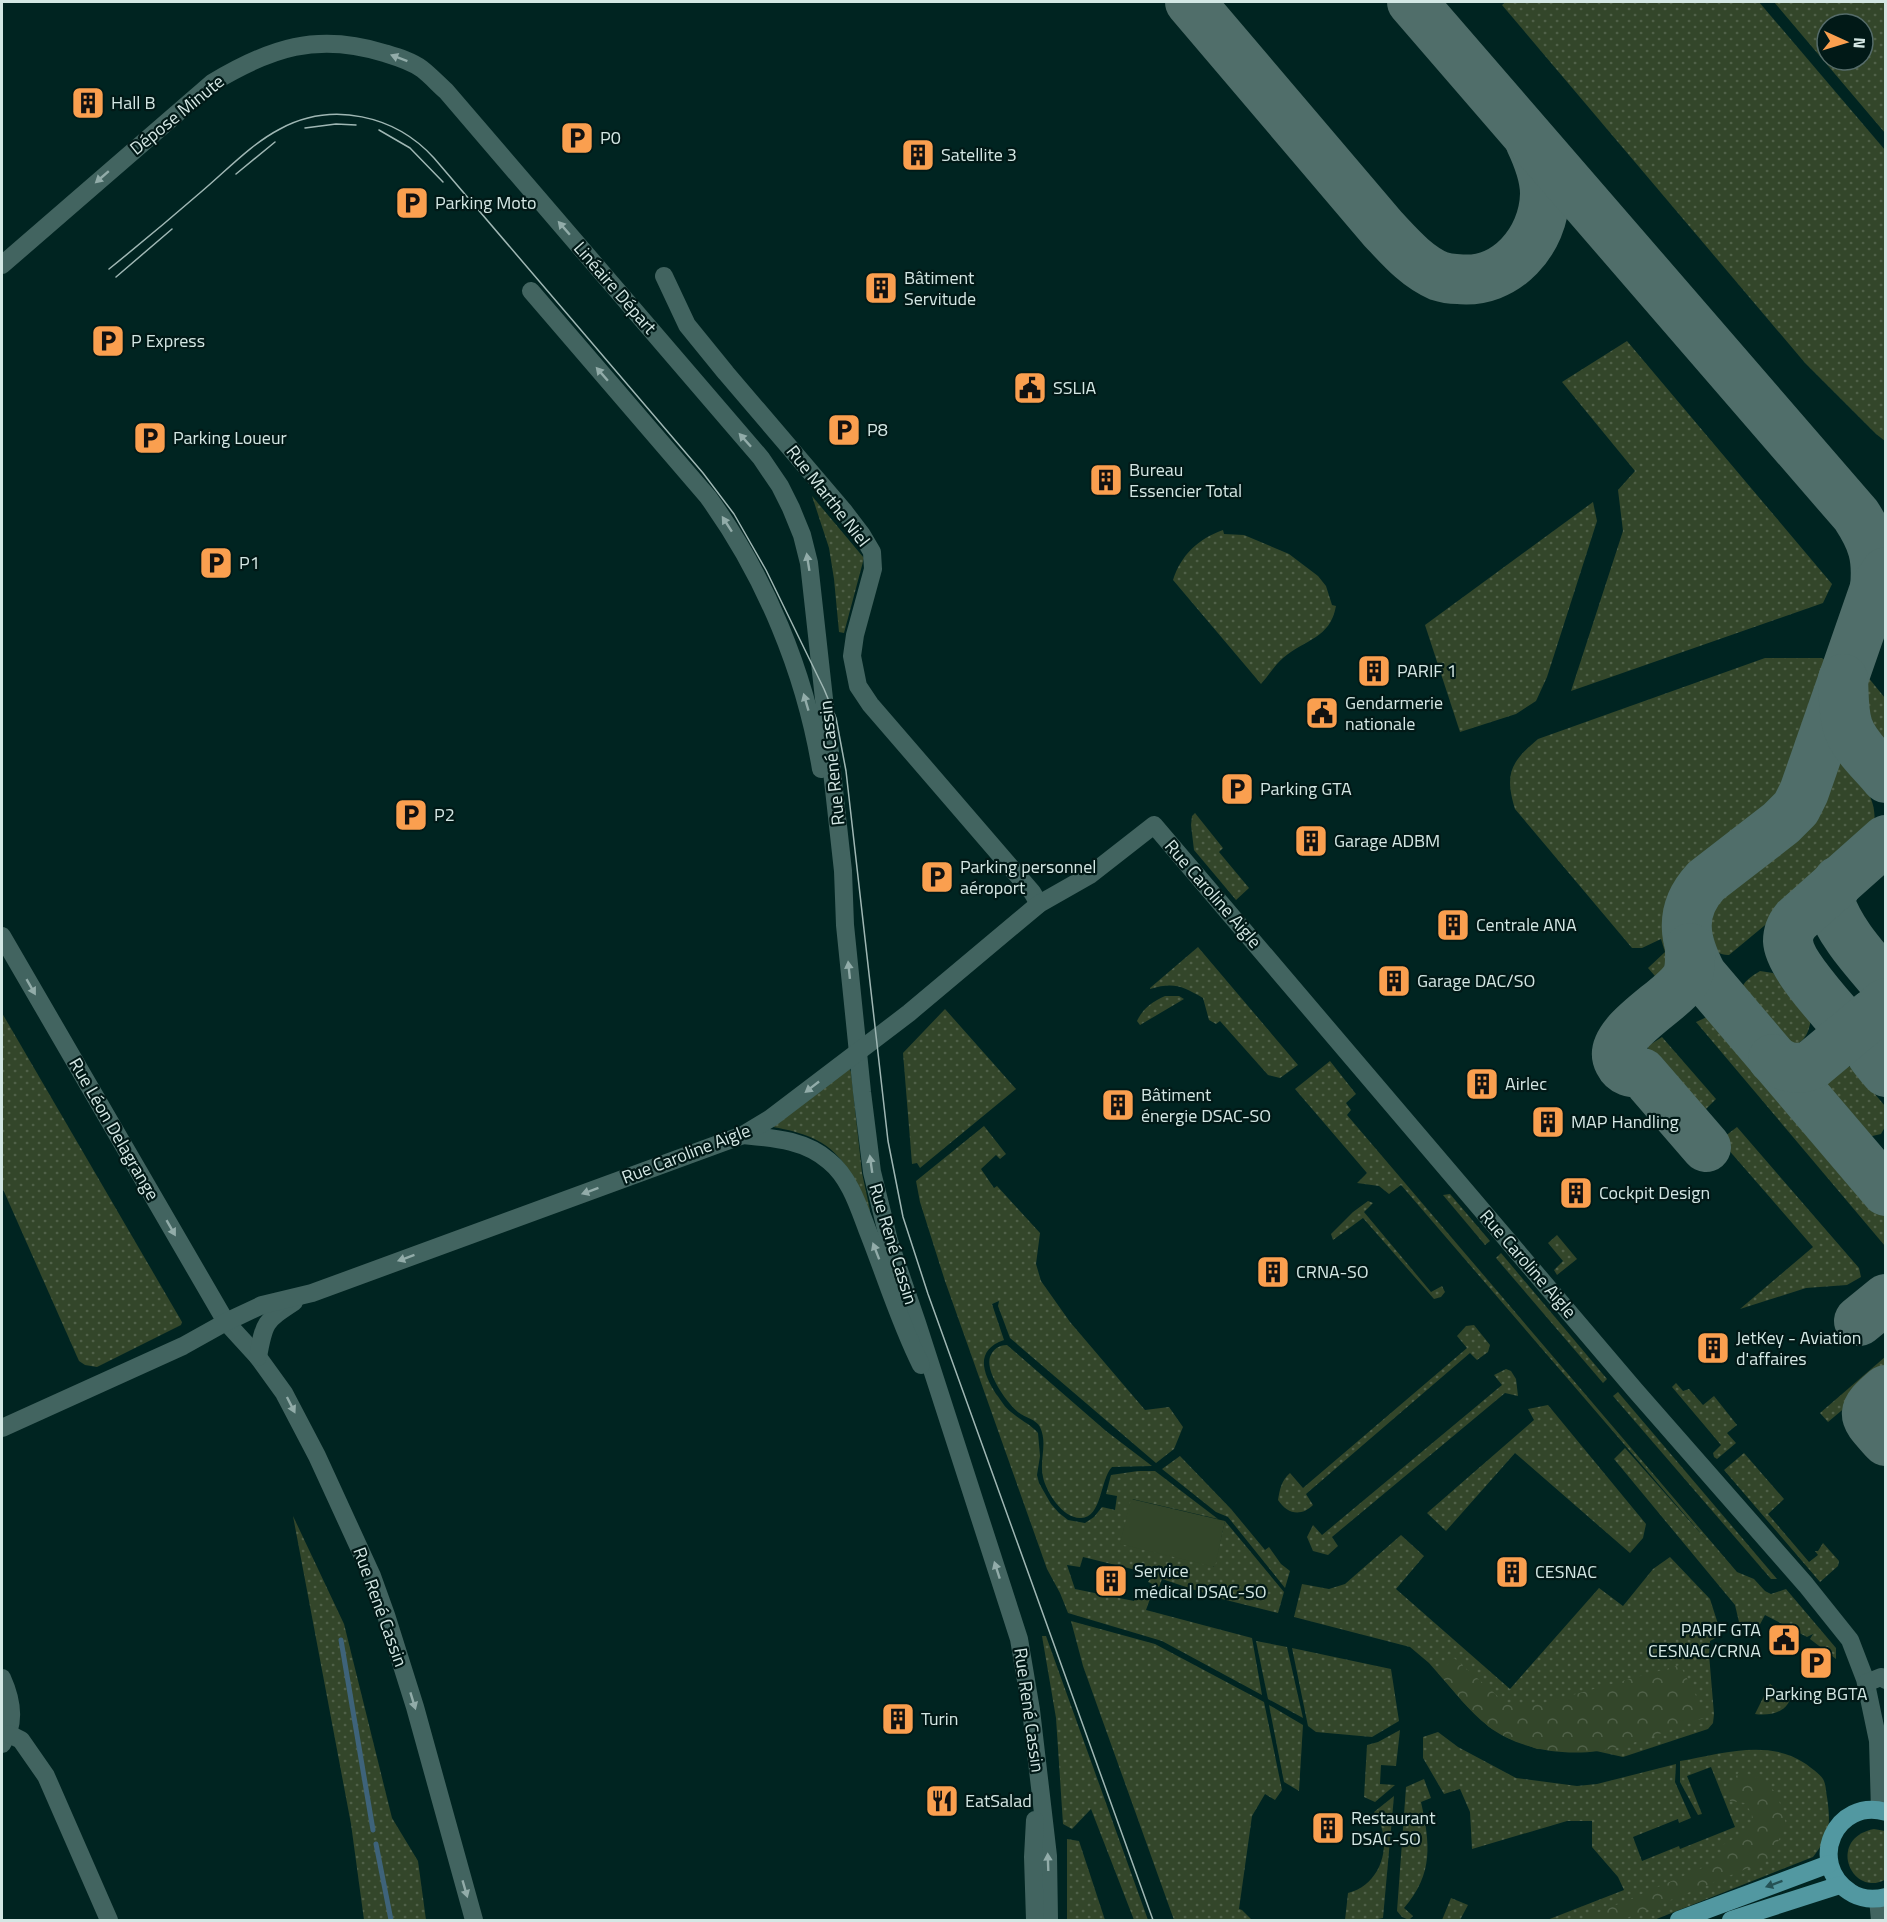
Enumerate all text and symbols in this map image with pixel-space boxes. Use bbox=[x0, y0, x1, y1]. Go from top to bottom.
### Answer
north arrow bbox=[1815, 12, 1875, 72]
text: N bbox=[1848, 37, 1872, 49]
one-way arrow bbox=[390, 53, 408, 62]
street label: Dépose Minute bbox=[124, 68, 230, 161]
building icon: Hall B bbox=[70, 85, 106, 121]
place label: Hall B bbox=[111, 89, 156, 116]
parking icon: P0 bbox=[559, 120, 595, 156]
place label: P0 bbox=[600, 124, 621, 151]
building icon: Satellite 3 bbox=[900, 137, 936, 173]
place label: Satellite 3 bbox=[941, 141, 1017, 168]
one-way arrow bbox=[95, 170, 110, 183]
parking icon: Parking Moto bbox=[394, 185, 430, 221]
place label: Parking Moto bbox=[435, 189, 537, 216]
one-way arrow bbox=[557, 220, 570, 236]
street label: Linéaire Départ bbox=[567, 235, 664, 340]
place label: Bâtiment Servitude bbox=[904, 264, 976, 312]
building icon: Bâtiment Servitude bbox=[863, 270, 899, 306]
parking icon: P Express bbox=[90, 323, 126, 359]
place label: P Express bbox=[131, 327, 205, 354]
one-way arrow bbox=[596, 367, 609, 382]
public building icon: SSLIA bbox=[1012, 370, 1048, 406]
place label: SSLIA bbox=[1053, 374, 1097, 401]
parking icon: P8 bbox=[826, 412, 862, 448]
place label: P8 bbox=[867, 416, 888, 443]
parking icon: Parking Loueur bbox=[132, 420, 168, 456]
place label: Parking Loueur bbox=[173, 424, 287, 451]
one-way arrow bbox=[739, 433, 752, 448]
street label: Rue Marthe Niel bbox=[780, 439, 877, 552]
place label: Bureau Essencier Total bbox=[1129, 456, 1242, 504]
building icon: Bureau Essencier Total bbox=[1088, 462, 1124, 498]
one-way arrow bbox=[721, 516, 732, 533]
parking icon: P1 bbox=[198, 545, 234, 581]
place label: P1 bbox=[239, 549, 260, 576]
one-way arrow bbox=[804, 552, 813, 571]
building icon: PARIF 1 bbox=[1356, 653, 1392, 689]
place label: PARIF 1 bbox=[1397, 657, 1457, 684]
place label: Gendarmerie nationale bbox=[1345, 689, 1443, 737]
one-way arrow bbox=[800, 693, 810, 711]
public building icon: Gendarmerie nationale bbox=[1304, 695, 1340, 731]
street label: Rue René Cassin bbox=[812, 699, 851, 827]
parking icon: Parking GTA bbox=[1219, 771, 1255, 807]
place label: Parking GTA bbox=[1260, 775, 1352, 802]
parking icon: P2 bbox=[393, 797, 429, 833]
place label: P2 bbox=[434, 801, 455, 828]
building icon: Garage ADBM bbox=[1293, 823, 1329, 859]
place label: Garage ADBM bbox=[1334, 827, 1440, 854]
street label: Rue Caroline Aigle bbox=[1159, 833, 1268, 954]
place label: Parking personnel aéroport bbox=[960, 853, 1097, 901]
parking icon: Parking personnel aéroport bbox=[919, 859, 955, 895]
building icon: Centrale ANA bbox=[1435, 907, 1471, 943]
place label: Centrale ANA bbox=[1476, 911, 1577, 938]
one-way arrow bbox=[845, 961, 854, 980]
building icon: Garage DAC/SO bbox=[1376, 963, 1412, 999]
place label: Garage DAC/SO bbox=[1417, 967, 1535, 994]
one-way arrow bbox=[26, 979, 37, 995]
street label: Rue Léon Delagrange bbox=[63, 1052, 166, 1205]
building icon: Airlec bbox=[1464, 1066, 1500, 1102]
place label: Airlec bbox=[1505, 1070, 1547, 1097]
one-way arrow bbox=[804, 1080, 819, 1092]
place label: Bâtiment énergie DSAC-SO bbox=[1141, 1081, 1271, 1129]
building icon: Bâtiment énergie DSAC-SO bbox=[1100, 1087, 1136, 1123]
building icon: MAP Handling bbox=[1530, 1104, 1566, 1140]
place label: MAP Handling bbox=[1571, 1108, 1679, 1135]
street label: Rue Caroline Aigle bbox=[617, 1117, 754, 1191]
one-way arrow bbox=[866, 1154, 875, 1173]
building icon: Cockpit Design bbox=[1558, 1175, 1594, 1211]
place label: Cockpit Design bbox=[1599, 1179, 1710, 1206]
street label: Rue René Cassin bbox=[862, 1180, 925, 1308]
one-way arrow bbox=[580, 1187, 598, 1197]
street label: Rue Caroline Aigle bbox=[1474, 1203, 1583, 1324]
one-way arrow bbox=[166, 1220, 176, 1237]
one-way arrow bbox=[870, 1242, 880, 1260]
one-way arrow bbox=[397, 1254, 415, 1264]
building icon: CRNA-SO bbox=[1255, 1254, 1291, 1290]
place label: CRNA-SO bbox=[1296, 1258, 1369, 1285]
place label: JetKey - Aviation d'affaires bbox=[1736, 1324, 1861, 1372]
building icon: JetKey - Aviation d'affaires bbox=[1695, 1330, 1731, 1366]
one-way arrow bbox=[286, 1397, 296, 1414]
street label: Rue René Cassin bbox=[346, 1543, 415, 1670]
building icon: CESNAC bbox=[1494, 1554, 1530, 1590]
place label: Service médical DSAC-SO bbox=[1134, 1557, 1267, 1605]
place label: CESNAC bbox=[1535, 1558, 1597, 1585]
one-way arrow bbox=[991, 1561, 1001, 1579]
building icon: Service médical DSAC-SO bbox=[1093, 1563, 1129, 1599]
place label: PARIF GTA CESNAC/CRNA bbox=[1648, 1616, 1761, 1664]
public building icon: PARIF GTA CESNAC/CRNA bbox=[1766, 1622, 1802, 1658]
parking icon: Parking BGTA bbox=[1798, 1645, 1834, 1681]
street label: Rue René Cassin bbox=[1007, 1646, 1052, 1774]
place label: Parking BGTA bbox=[1765, 1680, 1868, 1707]
one-way arrow bbox=[409, 1693, 418, 1711]
building icon: Turin bbox=[880, 1701, 916, 1737]
place label: Turin bbox=[921, 1705, 958, 1732]
restaurant icon: EatSalad bbox=[924, 1783, 960, 1819]
place label: EatSalad bbox=[965, 1787, 1032, 1814]
place label: Restaurant DSAC-SO bbox=[1351, 1804, 1436, 1852]
building icon: Restaurant DSAC-SO bbox=[1310, 1810, 1346, 1846]
one-way arrow bbox=[1043, 1853, 1053, 1872]
one-way arrow bbox=[461, 1880, 470, 1898]
one-way arrow bbox=[1765, 1880, 1783, 1890]

